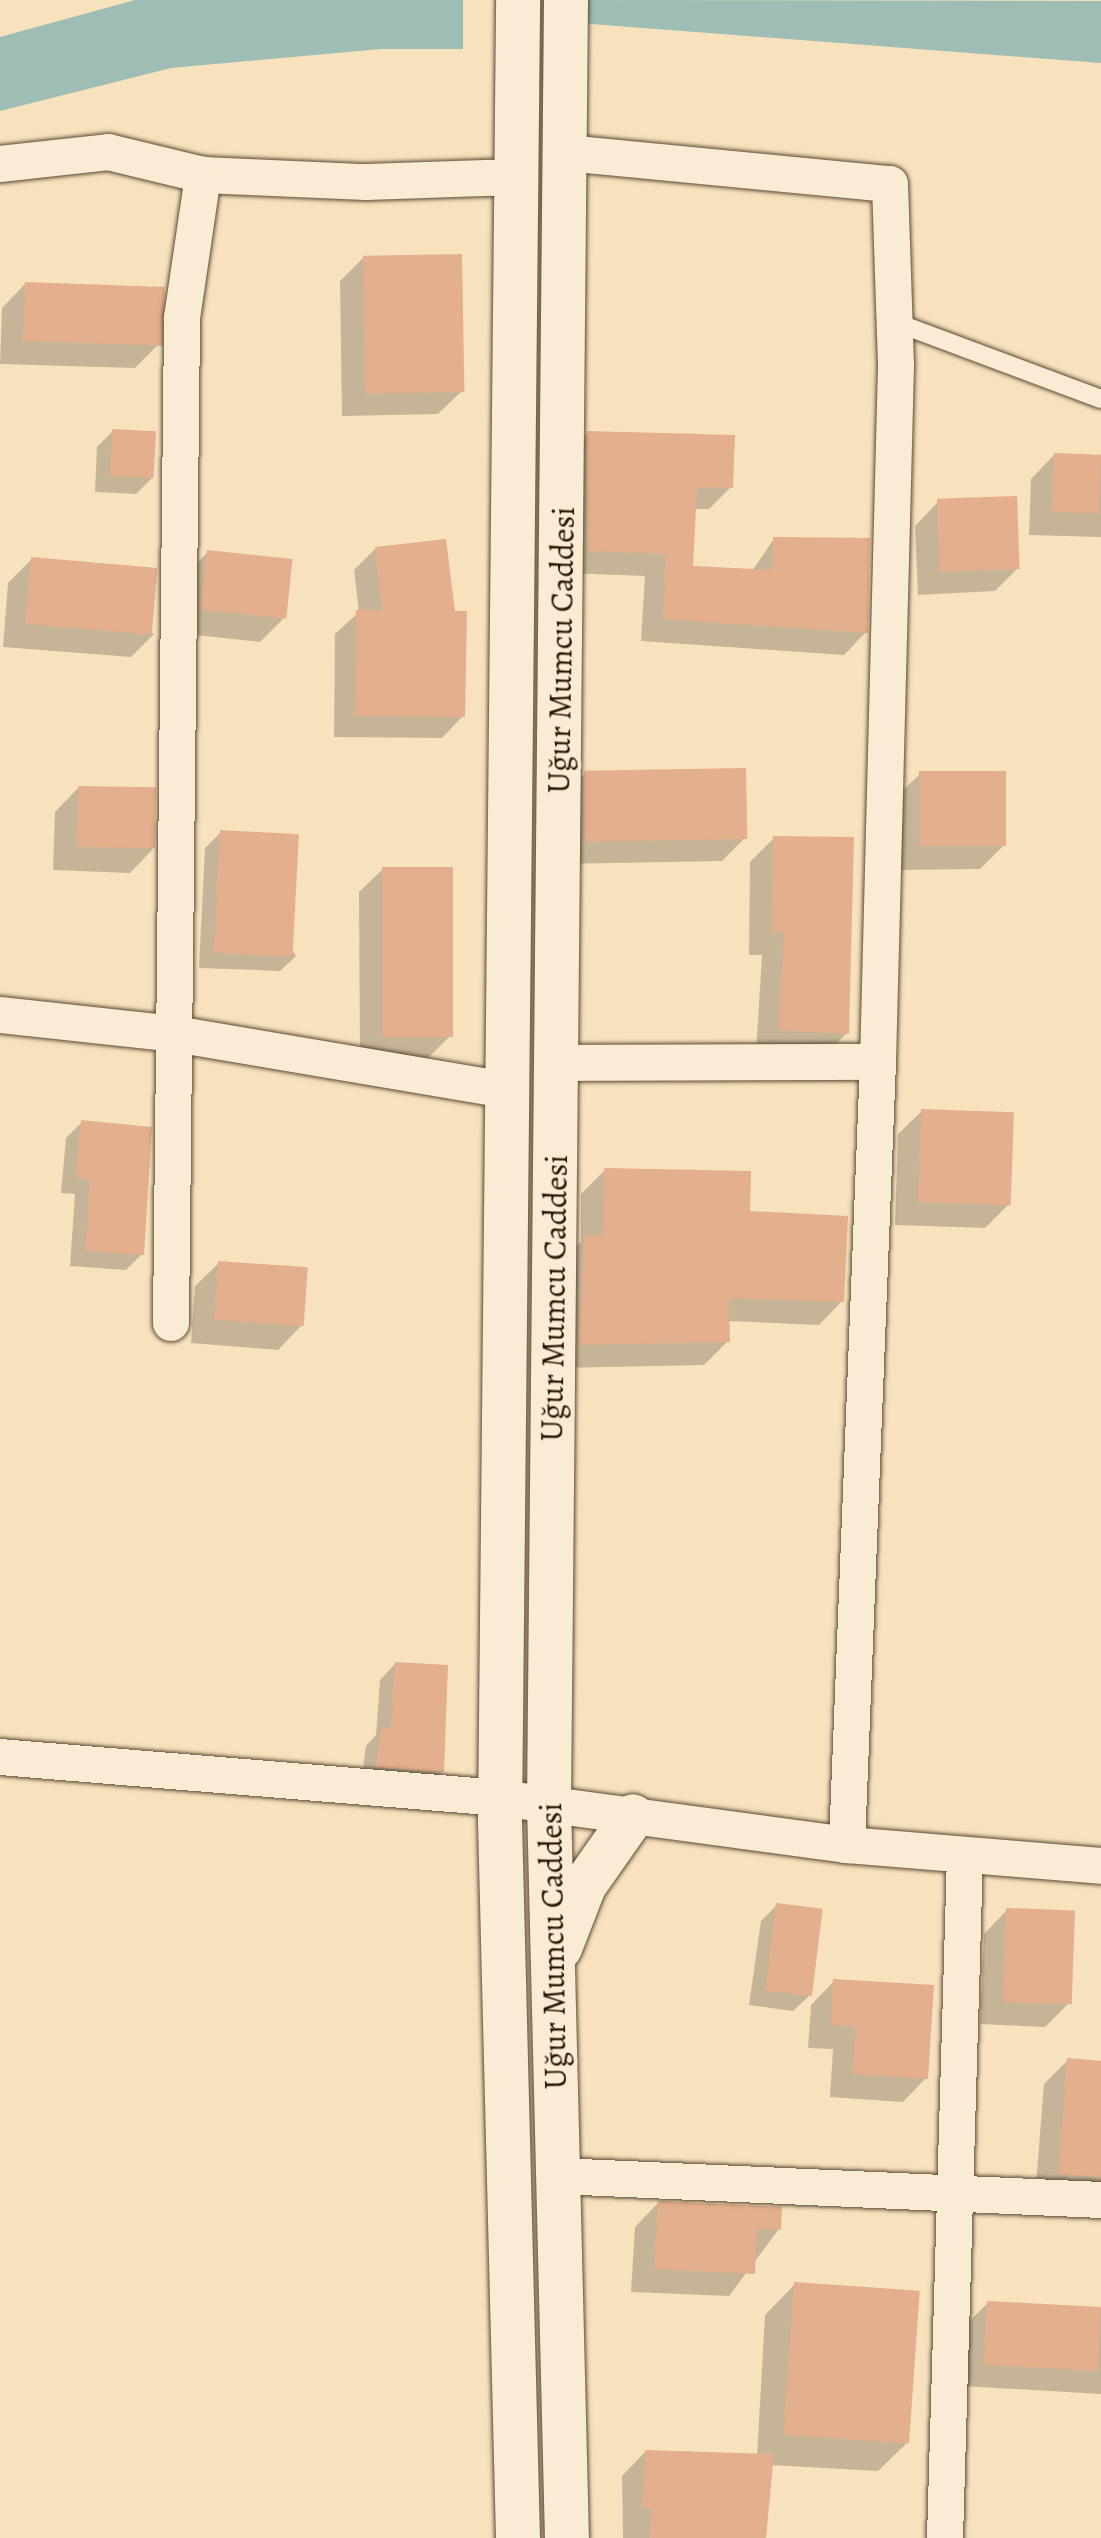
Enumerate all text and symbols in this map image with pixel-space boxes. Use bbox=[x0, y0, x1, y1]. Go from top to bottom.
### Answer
street label: Uğur Mumcu Caddesi bbox=[539, 506, 583, 794]
street label: Uğur Mumcu Caddesi bbox=[532, 1154, 576, 1442]
street label: Uğur Mumcu Caddesi bbox=[531, 1802, 575, 2090]

